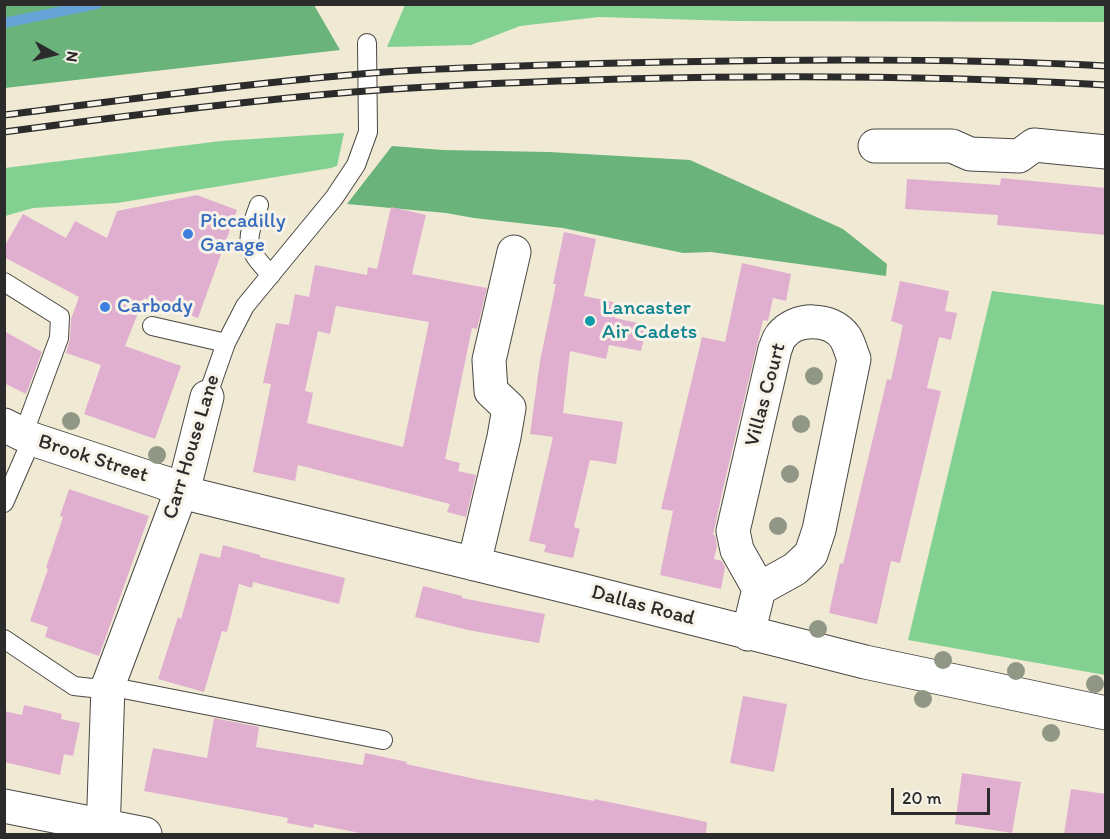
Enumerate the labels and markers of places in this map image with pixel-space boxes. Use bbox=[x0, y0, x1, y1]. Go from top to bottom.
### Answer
place label: Piccadilly Garage bbox=[200, 209, 286, 259]
marker: Piccadilly Garage bbox=[181, 227, 195, 241]
place label: Carbody bbox=[117, 294, 193, 320]
place label: Lancaster Air Cadets bbox=[602, 296, 697, 346]
marker: Carbody bbox=[98, 300, 112, 314]
marker: Lancaster Air Cadets bbox=[583, 314, 597, 328]

